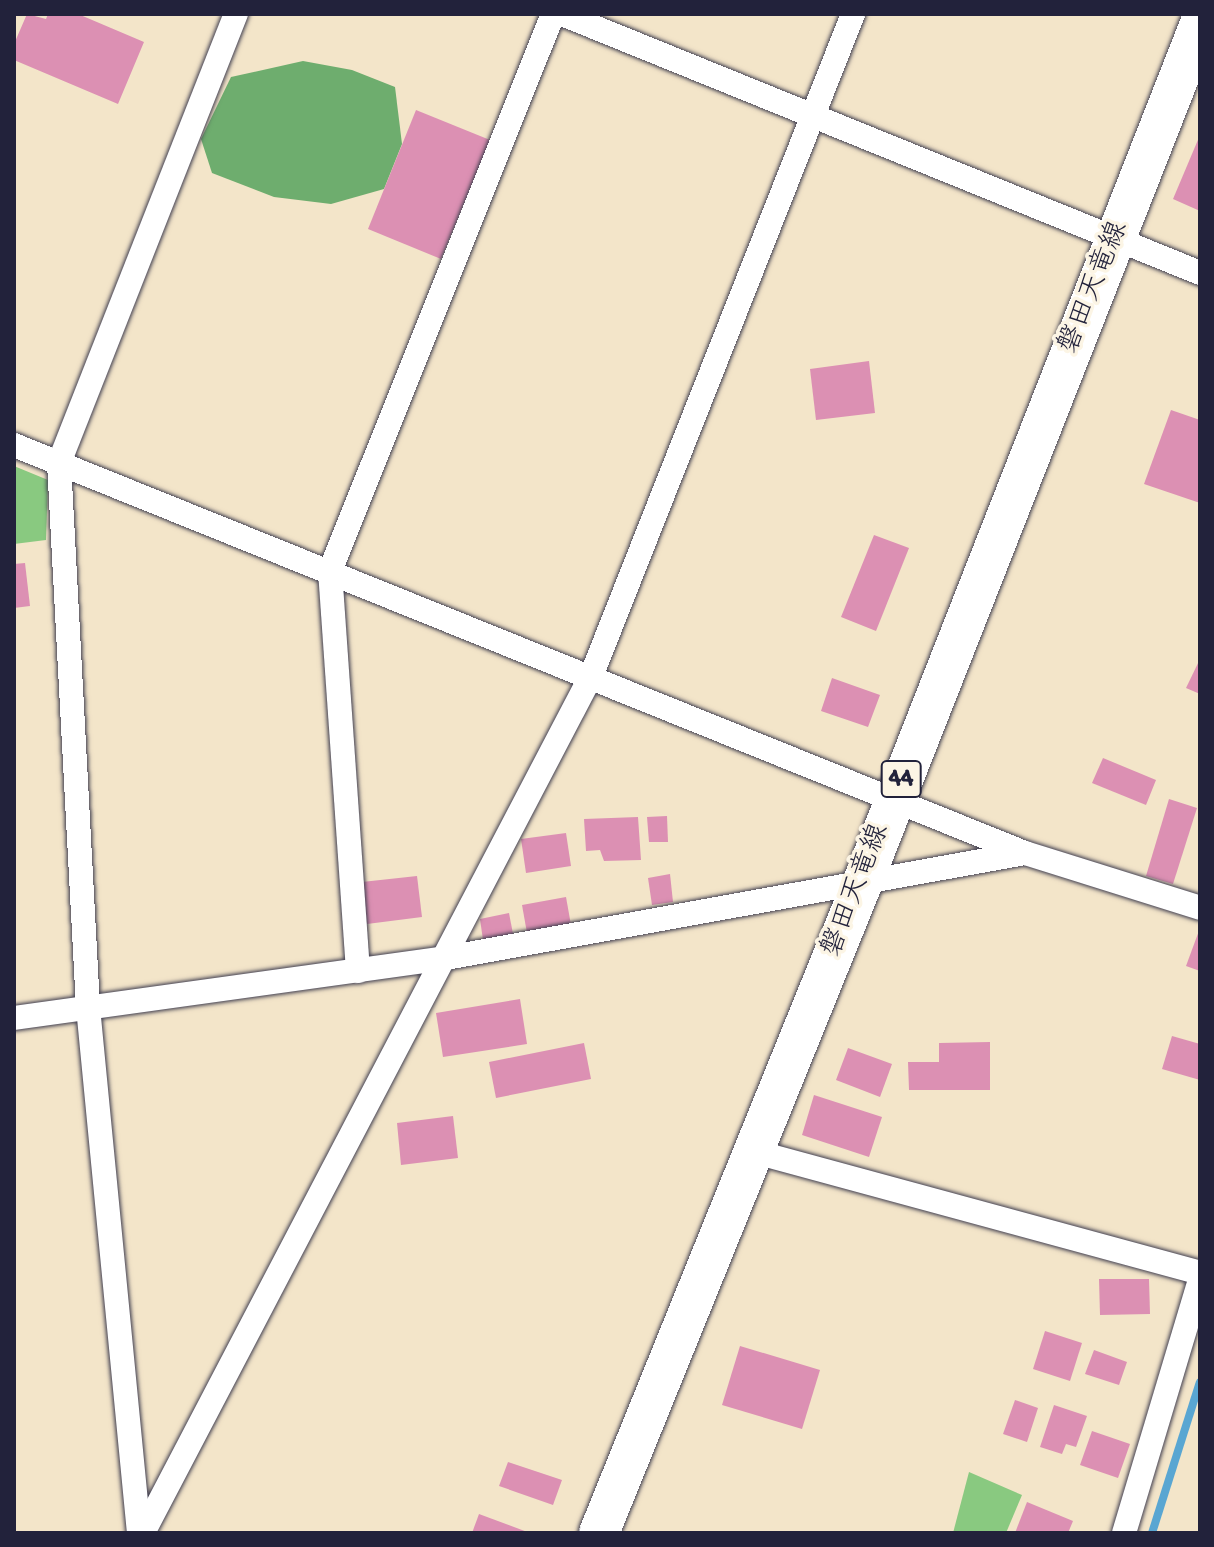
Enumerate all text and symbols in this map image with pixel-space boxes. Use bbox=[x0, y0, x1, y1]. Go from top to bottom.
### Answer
street label: 磐田天竜線 bbox=[1053, 217, 1137, 359]
road number: 44 bbox=[879, 757, 923, 801]
street label: 磐田天竜線 bbox=[816, 820, 898, 962]

